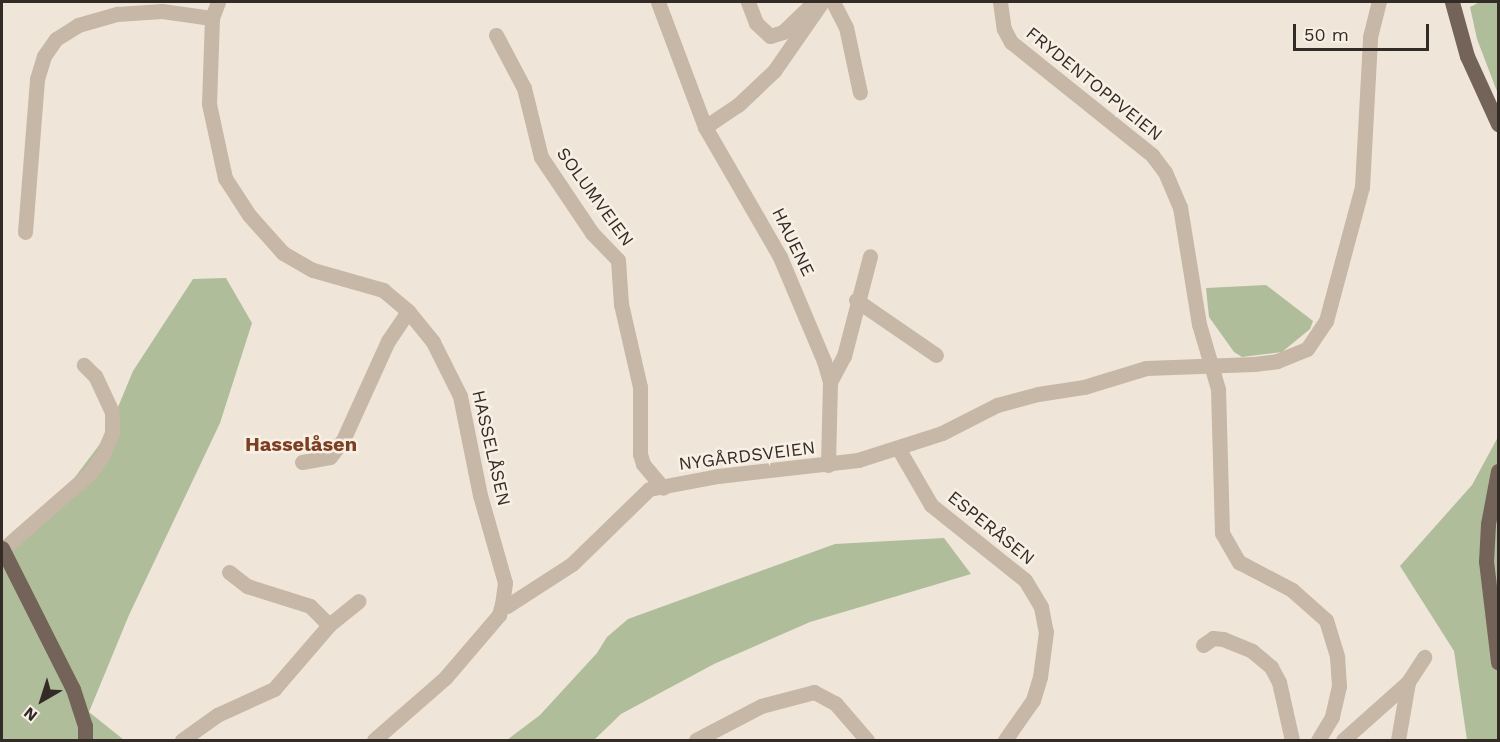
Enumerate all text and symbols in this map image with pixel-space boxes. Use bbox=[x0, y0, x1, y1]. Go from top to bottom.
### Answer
scale bar bbox=[1296, 12, 1432, 50]
street label: FRYDENTOPPVEIEN bbox=[1021, 22, 1167, 146]
text: 50 m bbox=[1304, 24, 1349, 45]
street label: SOLUMVEIEN bbox=[552, 143, 638, 251]
street label: HAUENE bbox=[767, 204, 819, 280]
street label: HASSELÅSEN bbox=[467, 388, 515, 508]
district label: Hasselåsen bbox=[245, 432, 357, 456]
street label: NYGÅRDSVEIEN bbox=[677, 437, 817, 475]
street label: ESPERÅSEN bbox=[943, 486, 1039, 570]
north arrow bbox=[12, 670, 72, 730]
text: N bbox=[20, 703, 41, 725]

